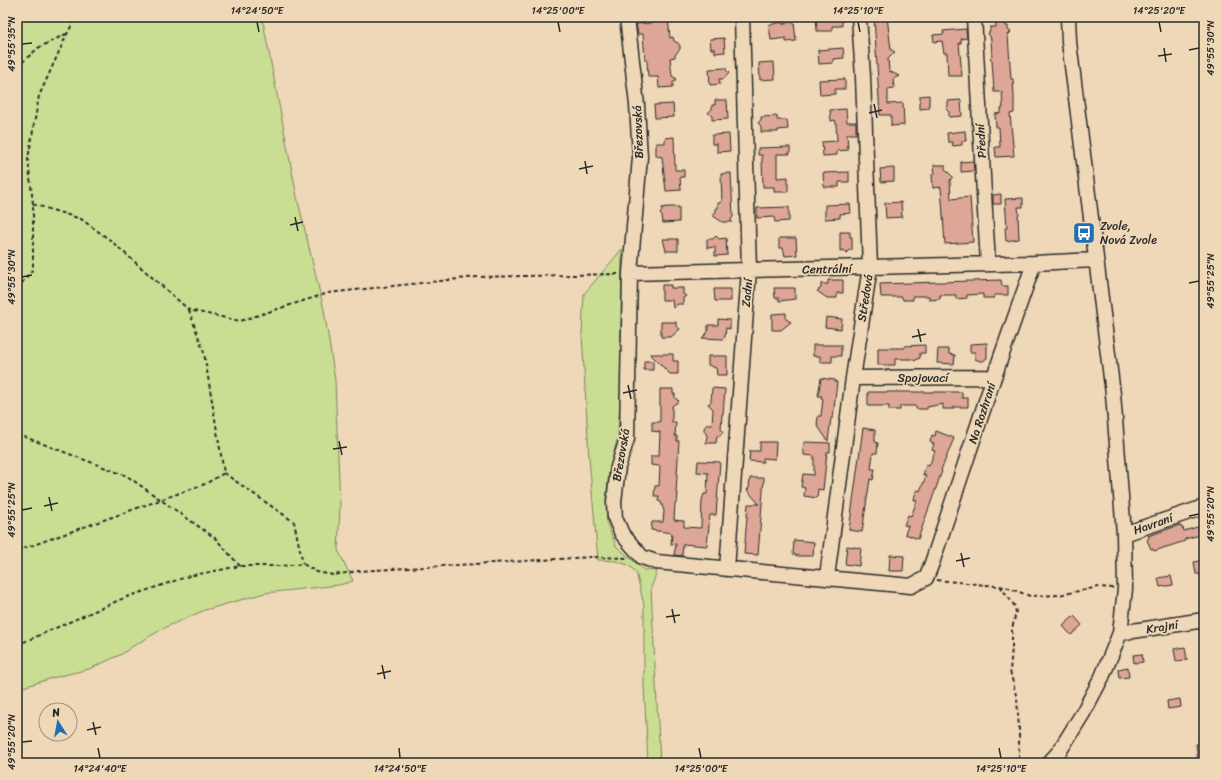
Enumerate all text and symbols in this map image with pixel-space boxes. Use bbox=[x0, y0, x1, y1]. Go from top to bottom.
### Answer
text: 14°24'50"E bbox=[231, 2, 285, 20]
text: 14°25'00"E bbox=[532, 2, 586, 20]
text: 14°25'10"E bbox=[833, 2, 885, 20]
text: 14°25'20"E bbox=[1133, 2, 1187, 20]
text: 49°55'35"N bbox=[3, 16, 21, 72]
text: 49°55'30"N bbox=[1202, 20, 1220, 76]
street label: Březovská bbox=[626, 105, 650, 159]
street label: Přední bbox=[969, 122, 993, 159]
place label: Zvole, Nová Zvole bbox=[1100, 215, 1157, 251]
bus stop icon: Zvole, Nová Zvole bbox=[1071, 220, 1097, 246]
text: 49°55'30"N bbox=[3, 249, 21, 305]
text: 49°55'25"N bbox=[1202, 253, 1220, 309]
street label: Centrální bbox=[802, 258, 854, 280]
street label: Středová bbox=[850, 273, 880, 323]
street label: Zadní bbox=[735, 276, 759, 308]
street label: Spojovací bbox=[898, 367, 950, 389]
street label: Na Rozhraní bbox=[962, 378, 1003, 447]
street label: Březovská bbox=[606, 427, 636, 483]
text: 49°55'25"N bbox=[3, 482, 21, 538]
text: 49°55'20"N bbox=[1202, 486, 1220, 542]
street label: Havraní bbox=[1130, 506, 1177, 541]
street label: Krajní bbox=[1144, 613, 1181, 640]
north arrow bbox=[38, 702, 78, 742]
text: N bbox=[50, 703, 62, 723]
text: 49°55'20"N bbox=[3, 714, 21, 770]
text: 14°24'40"E bbox=[74, 760, 128, 778]
text: 14°24'50"E bbox=[374, 760, 428, 778]
text: 14°25'00"E bbox=[675, 760, 729, 778]
text: 14°25'10"E bbox=[976, 760, 1028, 778]

